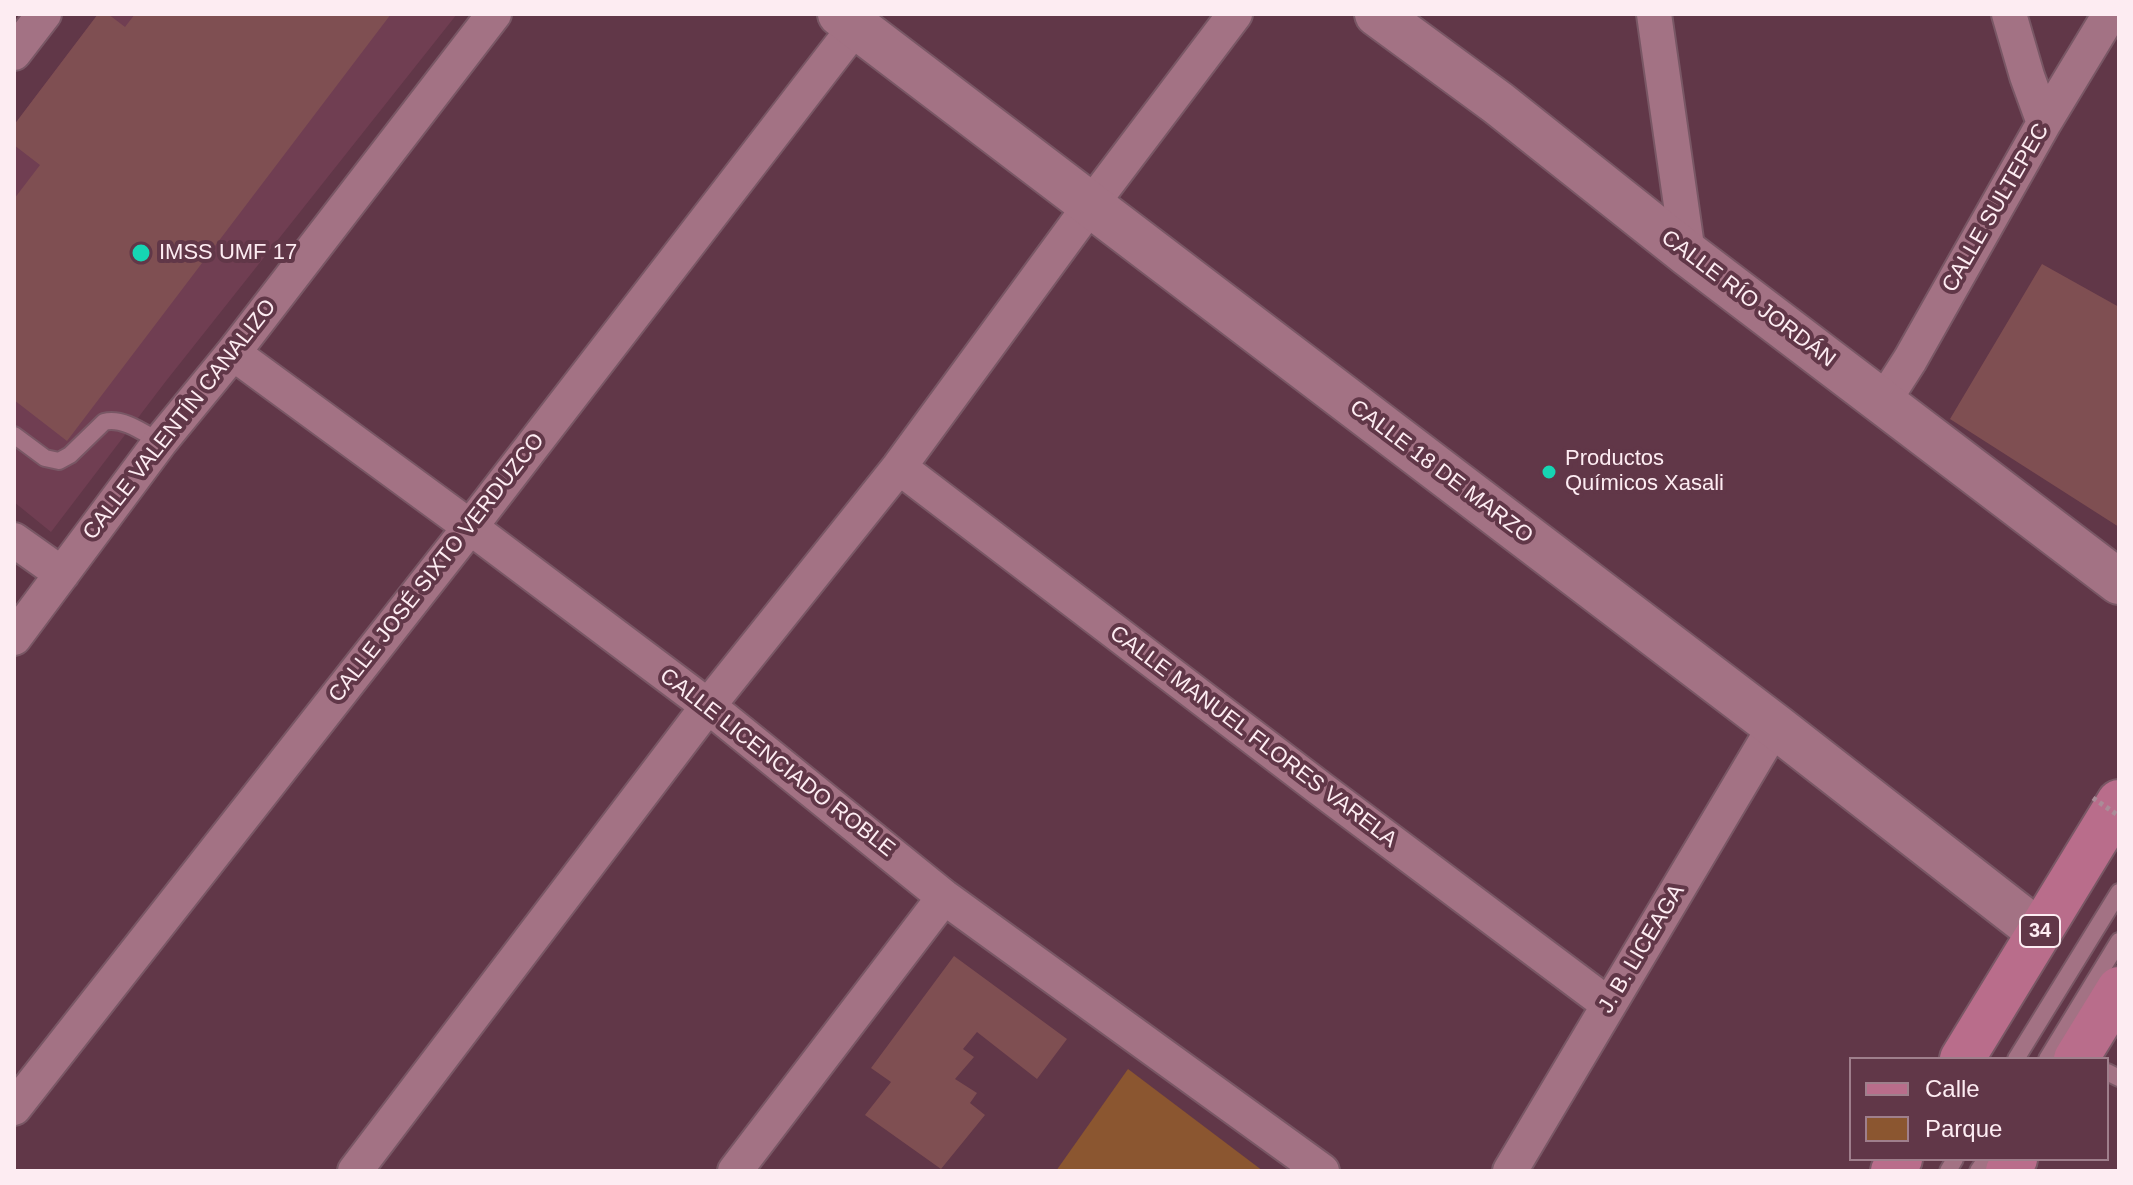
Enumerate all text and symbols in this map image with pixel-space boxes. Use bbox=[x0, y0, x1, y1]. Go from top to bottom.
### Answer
street label: CALLE SULTEPEC bbox=[1937, 119, 2055, 297]
street label: CALLE RÍO JORDÁN bbox=[1656, 225, 1840, 373]
place label: IMSS UMF 17 bbox=[159, 240, 297, 266]
marker: IMSS UMF 17 bbox=[130, 242, 152, 264]
street label: CALLE VALENTÍN CANALIZO bbox=[78, 294, 282, 546]
street label: CALLE 18 DE MARZO bbox=[1344, 395, 1538, 549]
street label: CALLE JOSÉ SIXTO VERDUZCO bbox=[324, 428, 550, 708]
place label: Productos Químicos Xasali bbox=[1565, 446, 1724, 498]
marker: Productos Químicos Xasali bbox=[1540, 463, 1558, 481]
street label: CALLE MANUEL FLORES VARELA bbox=[1104, 620, 1402, 854]
street label: CALLE LICENCIADO ROBLE bbox=[654, 663, 900, 863]
street label: J. B. LICEAGA bbox=[1593, 880, 1691, 1018]
road number: 34 bbox=[2020, 915, 2060, 947]
legend bbox=[1849, 1057, 2109, 1161]
text: Calle bbox=[1925, 1075, 1980, 1102]
text: Parque bbox=[1925, 1115, 2002, 1142]

